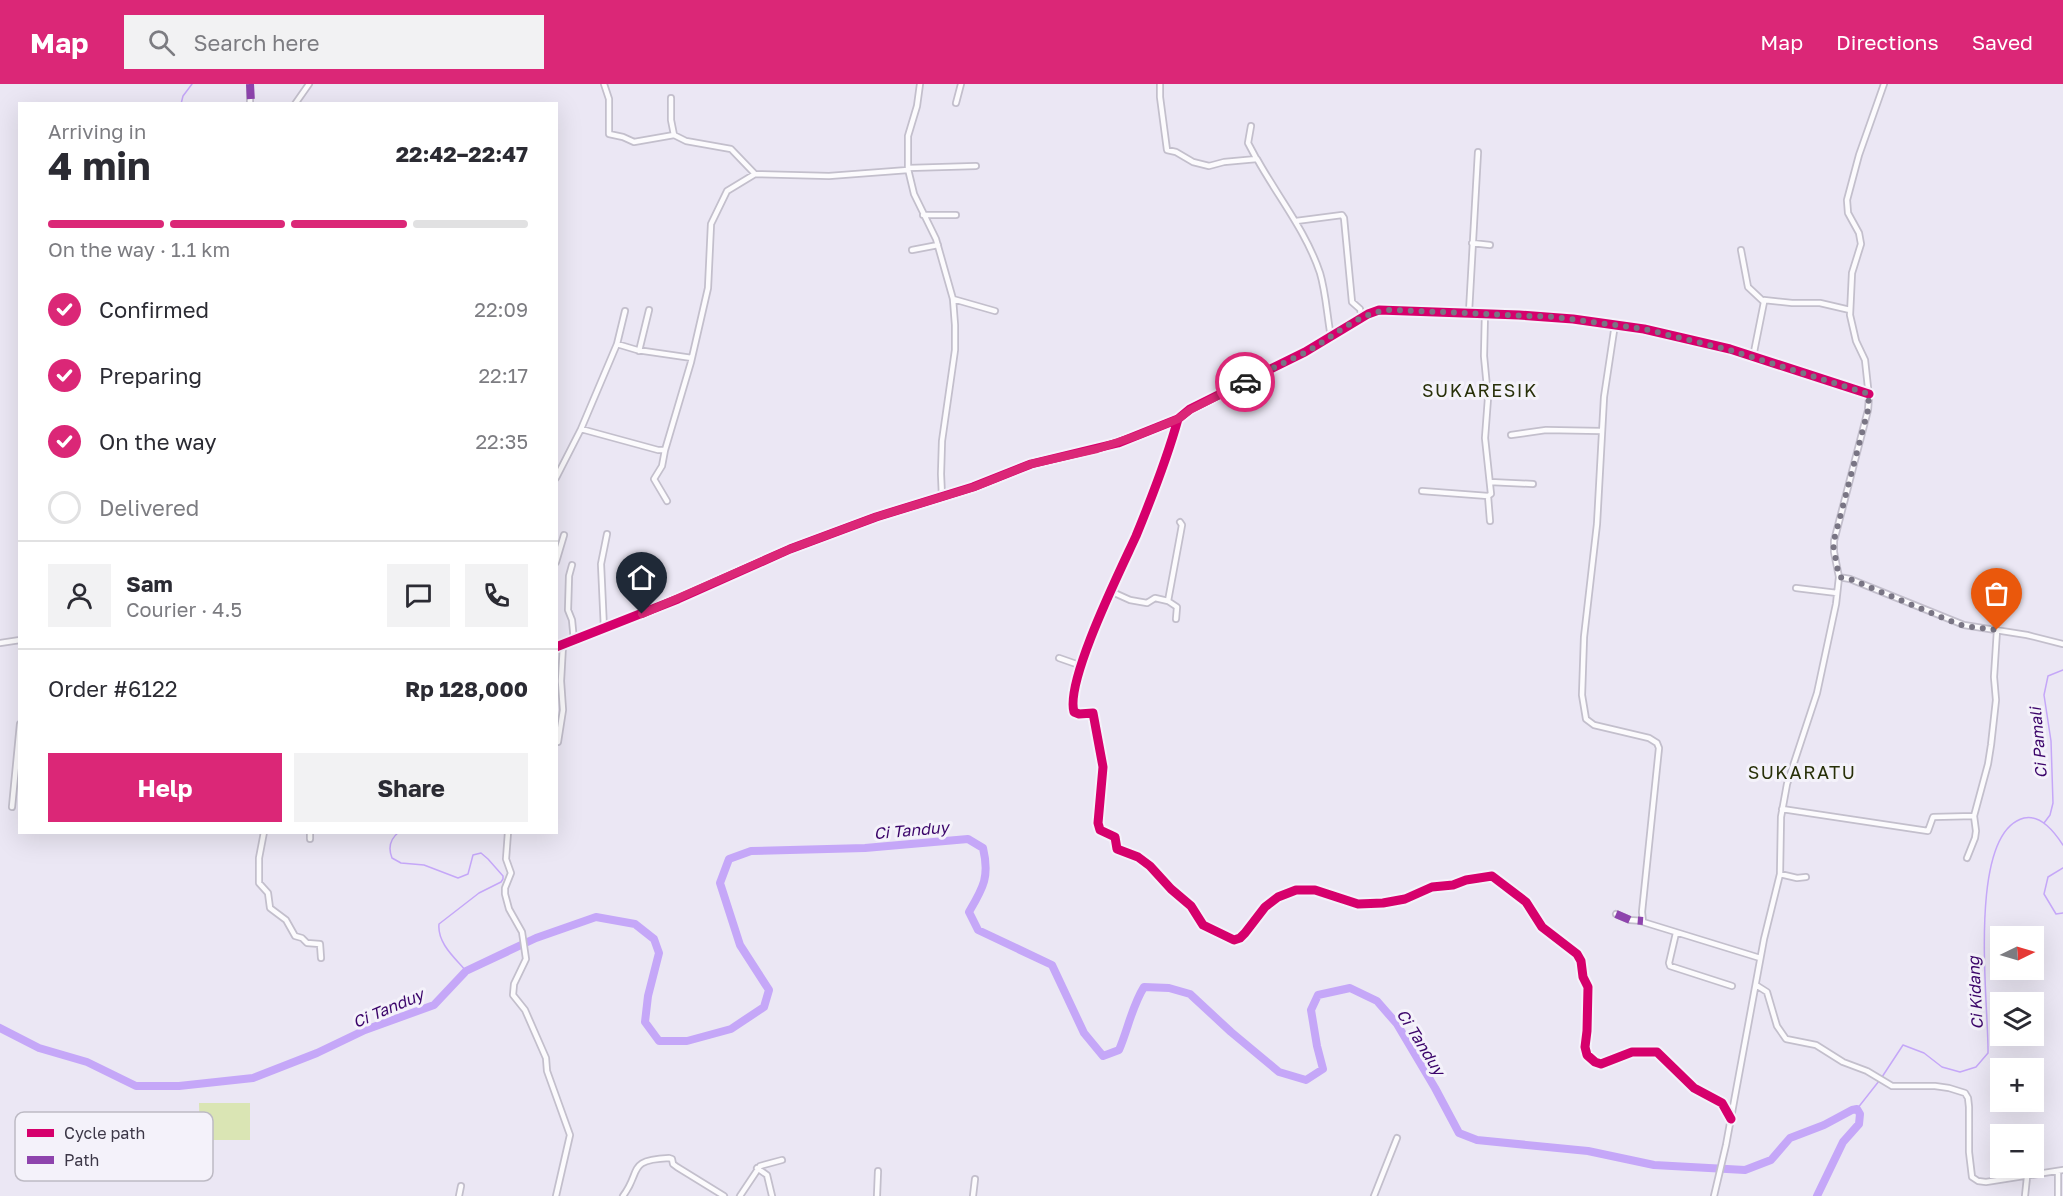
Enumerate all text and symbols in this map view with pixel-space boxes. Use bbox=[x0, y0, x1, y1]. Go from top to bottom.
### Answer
search box bbox=[124, 15, 544, 69]
text: Map bbox=[30, 26, 88, 59]
icon: search bbox=[145, 26, 178, 59]
text: Search here bbox=[193, 29, 319, 56]
text: Map bbox=[1760, 29, 1803, 55]
text: Directions bbox=[1836, 29, 1939, 55]
text: Saved bbox=[1972, 29, 2033, 55]
text: Arriving in bbox=[48, 119, 146, 143]
text: 22:42–22:47 bbox=[396, 140, 528, 167]
text: 4 min bbox=[48, 142, 151, 189]
text: On the way · 1.1 km bbox=[48, 237, 230, 261]
icon: check bbox=[48, 293, 81, 326]
text: Confirmed bbox=[99, 296, 209, 323]
text: 22:09 bbox=[474, 297, 528, 321]
courier bbox=[1215, 352, 1275, 412]
icon: check bbox=[48, 359, 81, 392]
text: Preparing bbox=[99, 362, 202, 389]
text: 22:17 bbox=[479, 363, 528, 387]
icon: car bbox=[1229, 366, 1262, 399]
district label: SUKARESIK bbox=[1422, 379, 1538, 401]
icon: check bbox=[48, 425, 81, 458]
text: On the way bbox=[99, 428, 217, 455]
text: 22:35 bbox=[476, 429, 528, 453]
text: Delivered bbox=[99, 494, 199, 521]
pin bbox=[616, 552, 667, 614]
icon: home bbox=[625, 561, 658, 594]
button: person bbox=[48, 564, 111, 627]
button: chat bbox=[387, 564, 450, 627]
button: phone bbox=[465, 564, 528, 627]
pin bbox=[1971, 568, 2022, 630]
text: Sam bbox=[126, 570, 173, 597]
icon: bag bbox=[1980, 577, 2013, 610]
text: Courier · 4.5 bbox=[126, 597, 242, 621]
text: Order #6122 bbox=[48, 675, 177, 702]
text: Rp 128,000 bbox=[405, 675, 528, 702]
water label: Ci Pamali bbox=[2025, 705, 2051, 779]
button: Help bbox=[48, 753, 282, 822]
button: Share bbox=[294, 753, 528, 822]
district label: SUKARATU bbox=[1748, 761, 1856, 783]
water label: Ci Tanduy bbox=[873, 817, 951, 843]
north arrow bbox=[1990, 926, 2044, 980]
map controls bbox=[1990, 926, 2044, 1178]
water label: Ci Kidang bbox=[1963, 955, 1987, 1030]
water label: Ci Tanduy bbox=[350, 983, 428, 1032]
button: layers bbox=[1990, 992, 2044, 1046]
water label: Ci Tanduy bbox=[1393, 1005, 1450, 1081]
button: + bbox=[1990, 1058, 2044, 1112]
legend bbox=[15, 1112, 213, 1181]
text: Cycle path bbox=[64, 1123, 145, 1143]
button: − bbox=[1990, 1124, 2044, 1178]
text: Path bbox=[64, 1150, 99, 1170]

